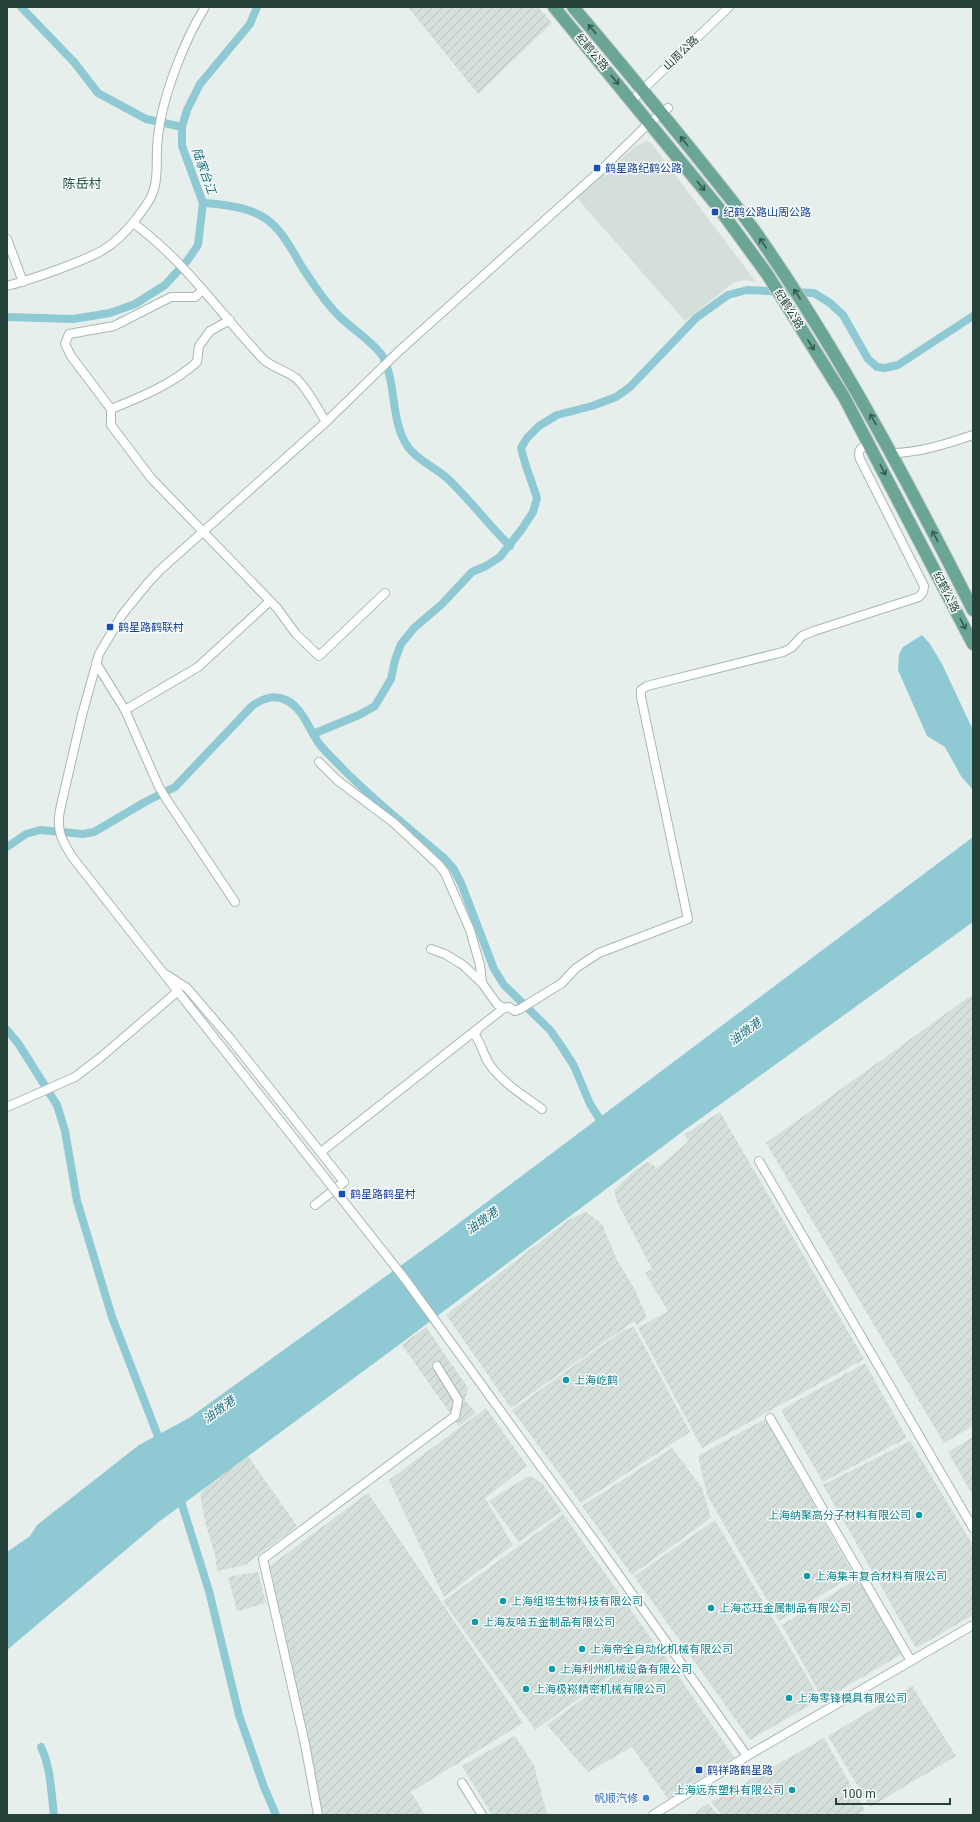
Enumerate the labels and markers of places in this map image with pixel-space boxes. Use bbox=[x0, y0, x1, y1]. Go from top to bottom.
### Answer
place label: 鹤星路纪鹤公路 bbox=[605, 162, 682, 175]
marker: 鹤星路纪鹤公路 bbox=[592, 163, 602, 173]
place label: 纪鹤公路山周公路 bbox=[723, 206, 811, 219]
marker: 纪鹤公路山周公路 bbox=[710, 207, 720, 217]
place label: 鹤星路鹤联村 bbox=[118, 621, 184, 634]
marker: 鹤星路鹤联村 bbox=[105, 622, 115, 632]
place label: 鹤星路鹤星村 bbox=[350, 1188, 416, 1201]
marker: 鹤星路鹤星村 bbox=[337, 1189, 347, 1199]
place label: 上海屹鹤 bbox=[574, 1374, 618, 1387]
marker: 上海屹鹤 bbox=[561, 1375, 571, 1385]
place label: 上海纳聚高分子材料有限公司 bbox=[768, 1509, 911, 1522]
marker: 上海纳聚高分子材料有限公司 bbox=[914, 1510, 924, 1520]
place label: 上海集丰复合材料有限公司 bbox=[815, 1570, 947, 1583]
marker: 上海集丰复合材料有限公司 bbox=[802, 1571, 812, 1581]
place label: 上海组培生物科技有限公司 bbox=[511, 1595, 643, 1608]
marker: 上海组培生物科技有限公司 bbox=[498, 1596, 508, 1606]
place label: 上海芯珏金属制品有限公司 bbox=[719, 1602, 851, 1615]
marker: 上海芯珏金属制品有限公司 bbox=[706, 1603, 716, 1613]
place label: 上海友哈五金制品有限公司 bbox=[483, 1616, 615, 1629]
marker: 上海友哈五金制品有限公司 bbox=[470, 1617, 480, 1627]
place label: 上海帝全自动化机械有限公司 bbox=[590, 1643, 733, 1656]
marker: 上海帝全自动化机械有限公司 bbox=[577, 1644, 587, 1654]
place label: 上海利州机械设备有限公司 bbox=[560, 1663, 692, 1676]
marker: 上海利州机械设备有限公司 bbox=[547, 1664, 557, 1674]
place label: 上海极崧精密机械有限公司 bbox=[534, 1683, 666, 1696]
marker: 上海极崧精密机械有限公司 bbox=[521, 1684, 531, 1694]
place label: 上海零锋模具有限公司 bbox=[797, 1692, 907, 1705]
marker: 上海零锋模具有限公司 bbox=[784, 1693, 794, 1703]
place label: 鹤祥路鹤星路 bbox=[707, 1764, 773, 1777]
marker: 鹤祥路鹤星路 bbox=[694, 1765, 704, 1775]
place label: 上海远东塑料有限公司 bbox=[674, 1784, 784, 1797]
marker: 上海远东塑料有限公司 bbox=[787, 1785, 797, 1795]
place label: 帆顺汽修 bbox=[594, 1792, 638, 1805]
marker: 帆顺汽修 bbox=[641, 1793, 651, 1803]

